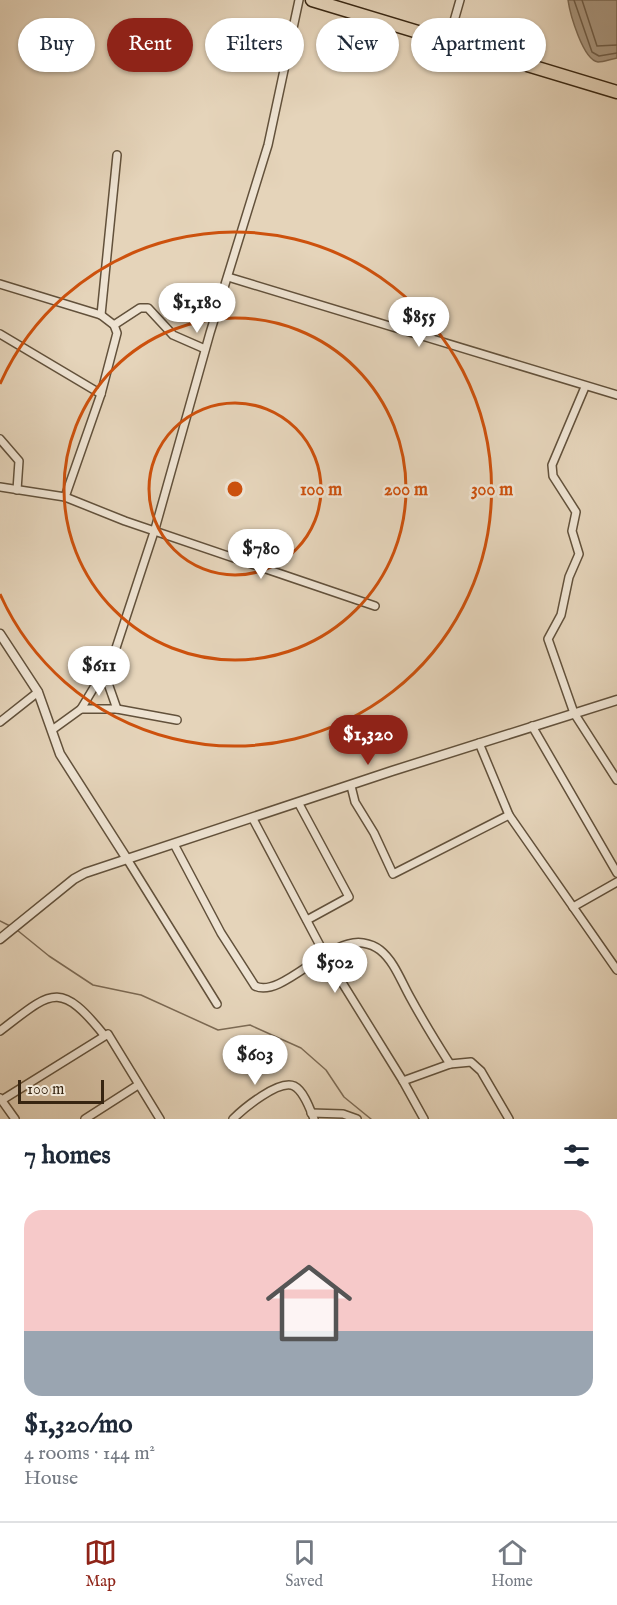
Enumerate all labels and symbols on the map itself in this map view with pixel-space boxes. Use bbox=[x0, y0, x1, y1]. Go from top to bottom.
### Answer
pin: $1,180 bbox=[148, 283, 246, 334]
pin: $855 bbox=[383, 297, 455, 348]
centre of rings bbox=[225, 479, 245, 499]
text: 100 m bbox=[300, 479, 342, 502]
text: 200 m bbox=[384, 479, 428, 502]
text: 300 m bbox=[471, 479, 513, 502]
pin: $780 bbox=[225, 529, 297, 580]
pin: $611 bbox=[63, 646, 135, 697]
pin: $1,320 bbox=[319, 715, 417, 766]
pin: $502 bbox=[299, 943, 371, 994]
pin: $603 bbox=[219, 1035, 291, 1086]
scale bar bbox=[18, 1077, 104, 1104]

